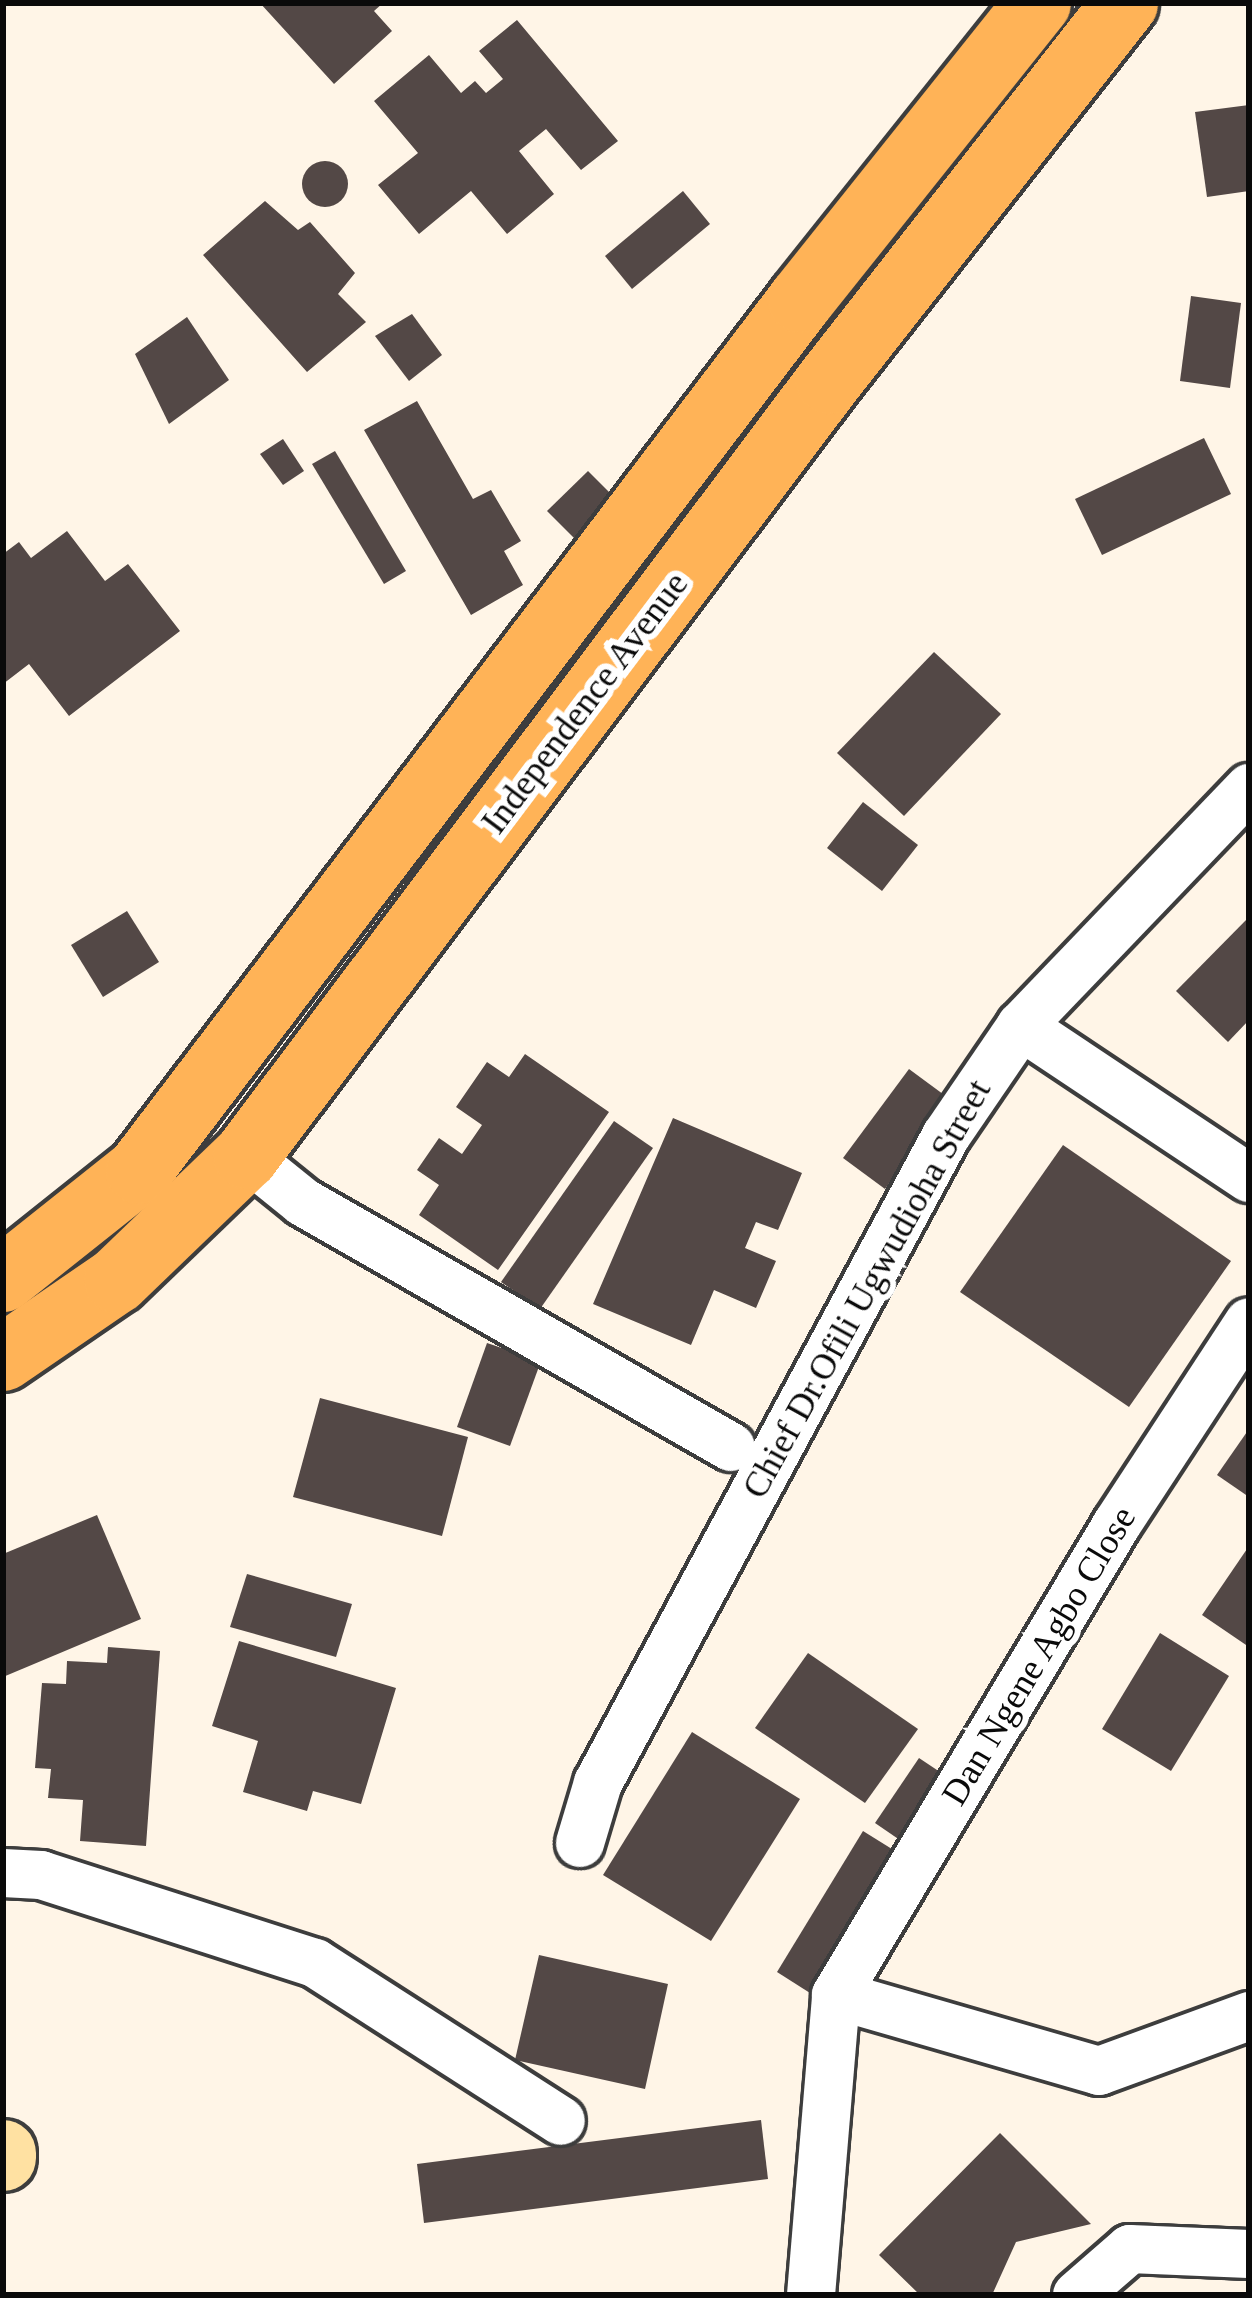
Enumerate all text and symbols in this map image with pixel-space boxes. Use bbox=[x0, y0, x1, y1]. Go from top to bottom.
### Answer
street label: Independence Avenue bbox=[472, 563, 698, 843]
street label: Chief Dr.Ofili Ugwudioha Street bbox=[734, 1072, 1000, 1506]
street label: Dan Ngene Agbo Close bbox=[932, 1498, 1146, 1814]

